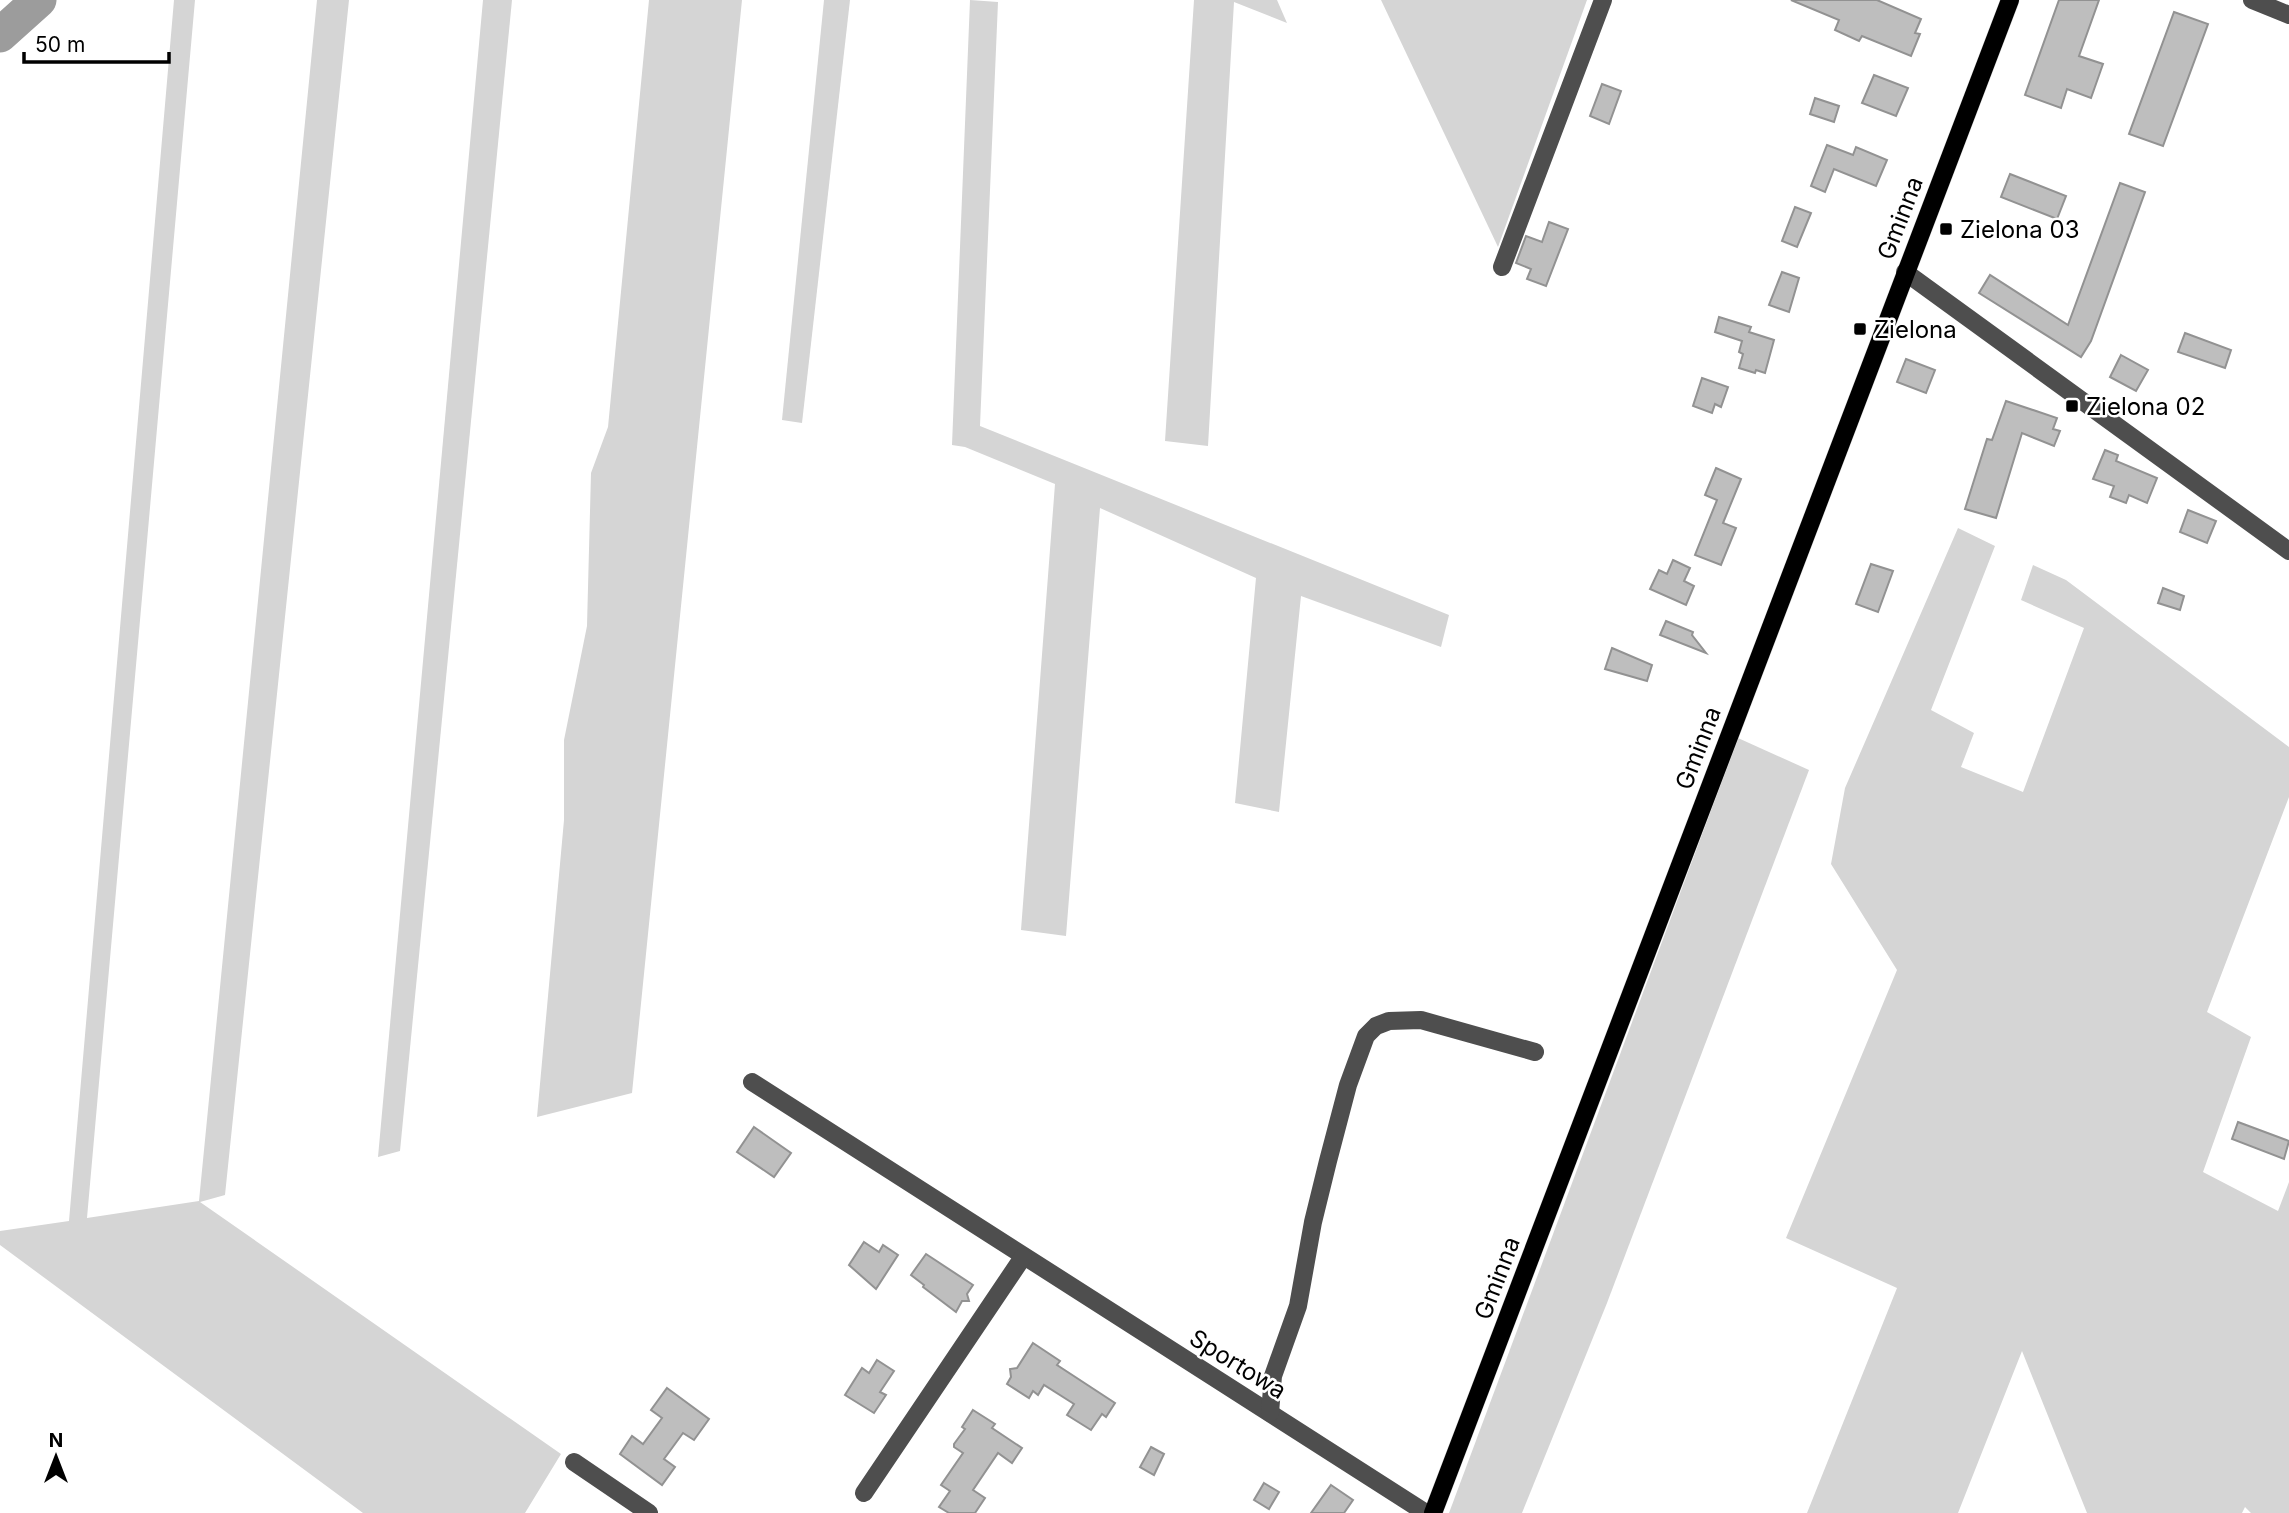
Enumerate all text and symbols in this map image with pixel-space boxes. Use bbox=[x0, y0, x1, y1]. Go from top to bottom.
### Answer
scale bar bbox=[24, 21, 170, 65]
text: 50 m bbox=[35, 32, 85, 57]
street label: Gminna bbox=[1871, 172, 1929, 264]
place label: Zielona 03 bbox=[1960, 215, 2079, 244]
marker: Zielona 03 bbox=[1938, 221, 1954, 237]
place label: Zielona bbox=[1874, 315, 1957, 344]
marker: Zielona bbox=[1852, 321, 1868, 337]
place label: Zielona 02 bbox=[2086, 392, 2205, 421]
marker: Zielona 02 bbox=[2064, 398, 2080, 414]
street label: Gminna bbox=[1669, 702, 1727, 794]
street label: Gminna bbox=[1468, 1232, 1526, 1324]
street label: Sportowa bbox=[1184, 1323, 1292, 1405]
north arrow bbox=[21, 1422, 91, 1492]
text: N bbox=[49, 1429, 63, 1452]

